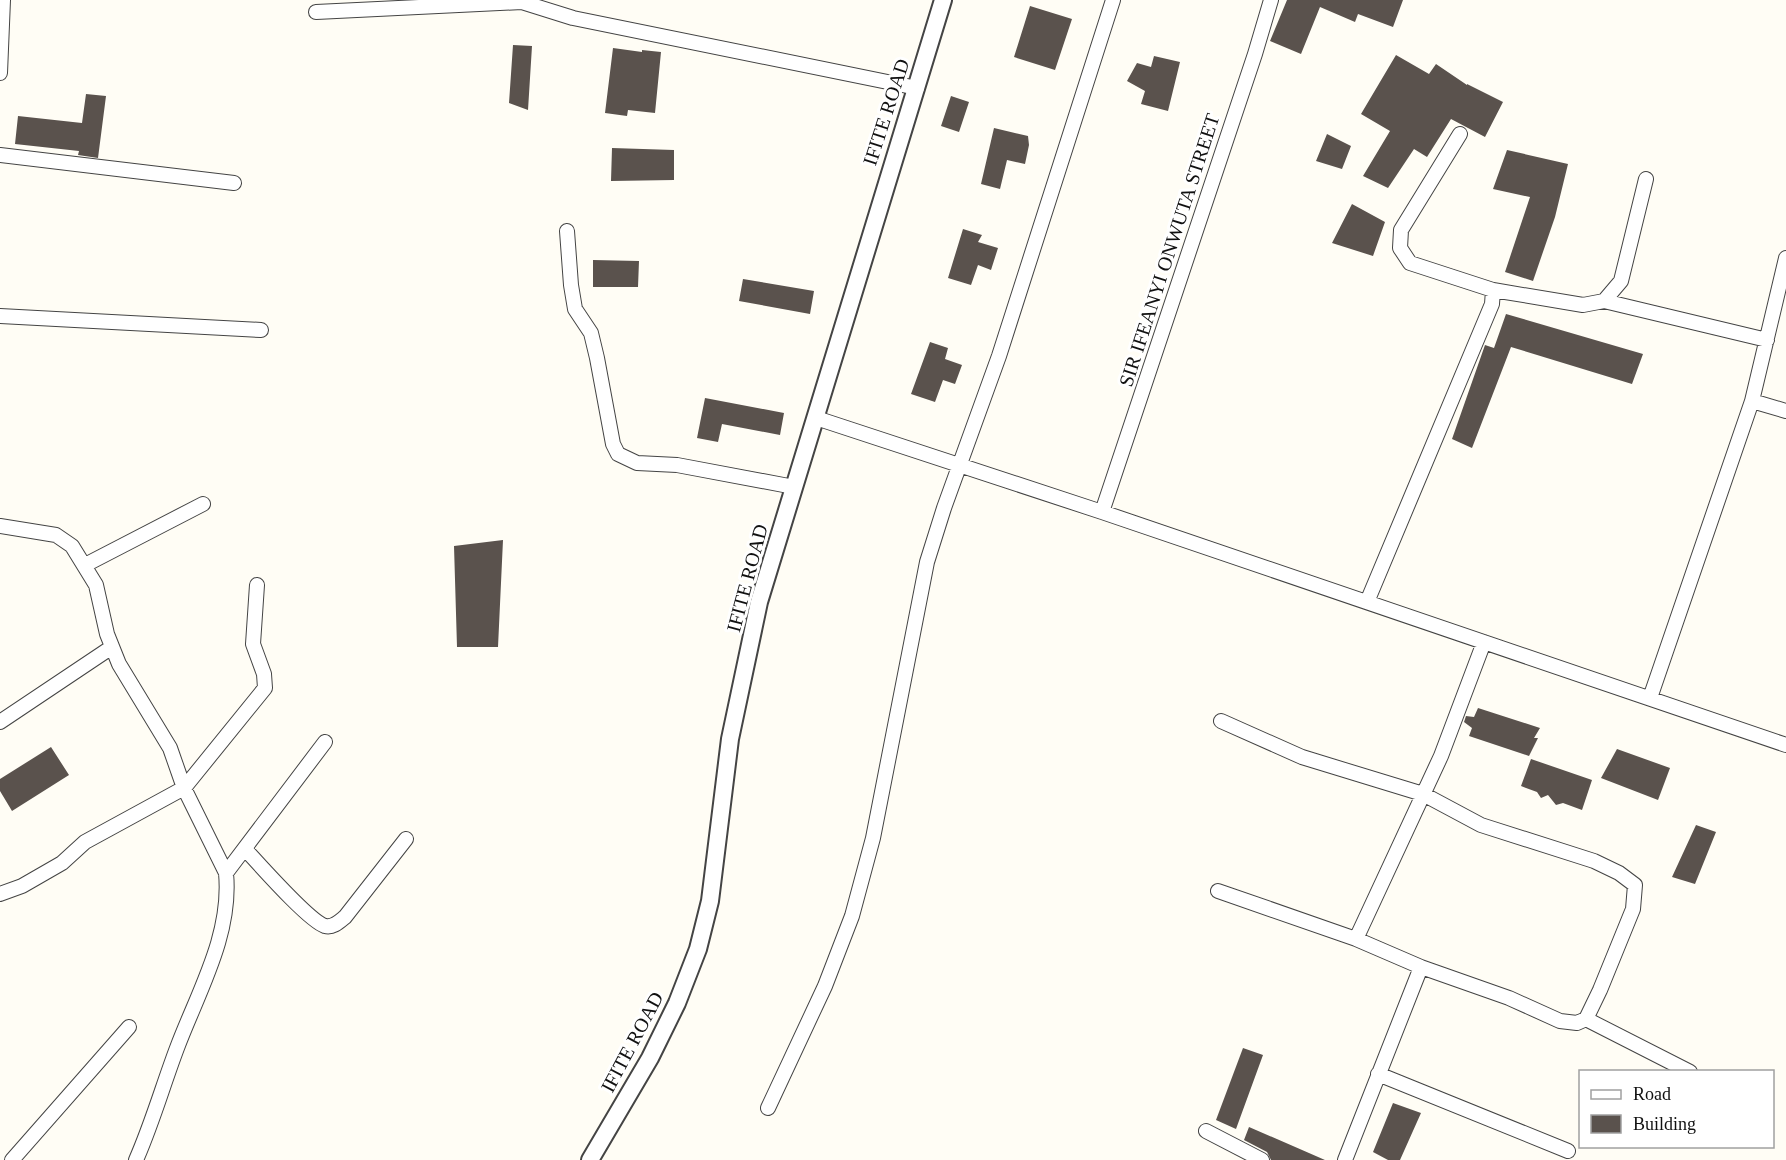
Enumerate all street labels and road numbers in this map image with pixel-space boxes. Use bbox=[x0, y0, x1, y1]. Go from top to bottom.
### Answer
street label: IFITE ROAD bbox=[858, 56, 914, 168]
street label: SIR IFEANYI ONWUTA STREET bbox=[1114, 111, 1224, 389]
street label: IFITE ROAD bbox=[722, 522, 772, 634]
street label: IFITE ROAD bbox=[596, 988, 668, 1096]

